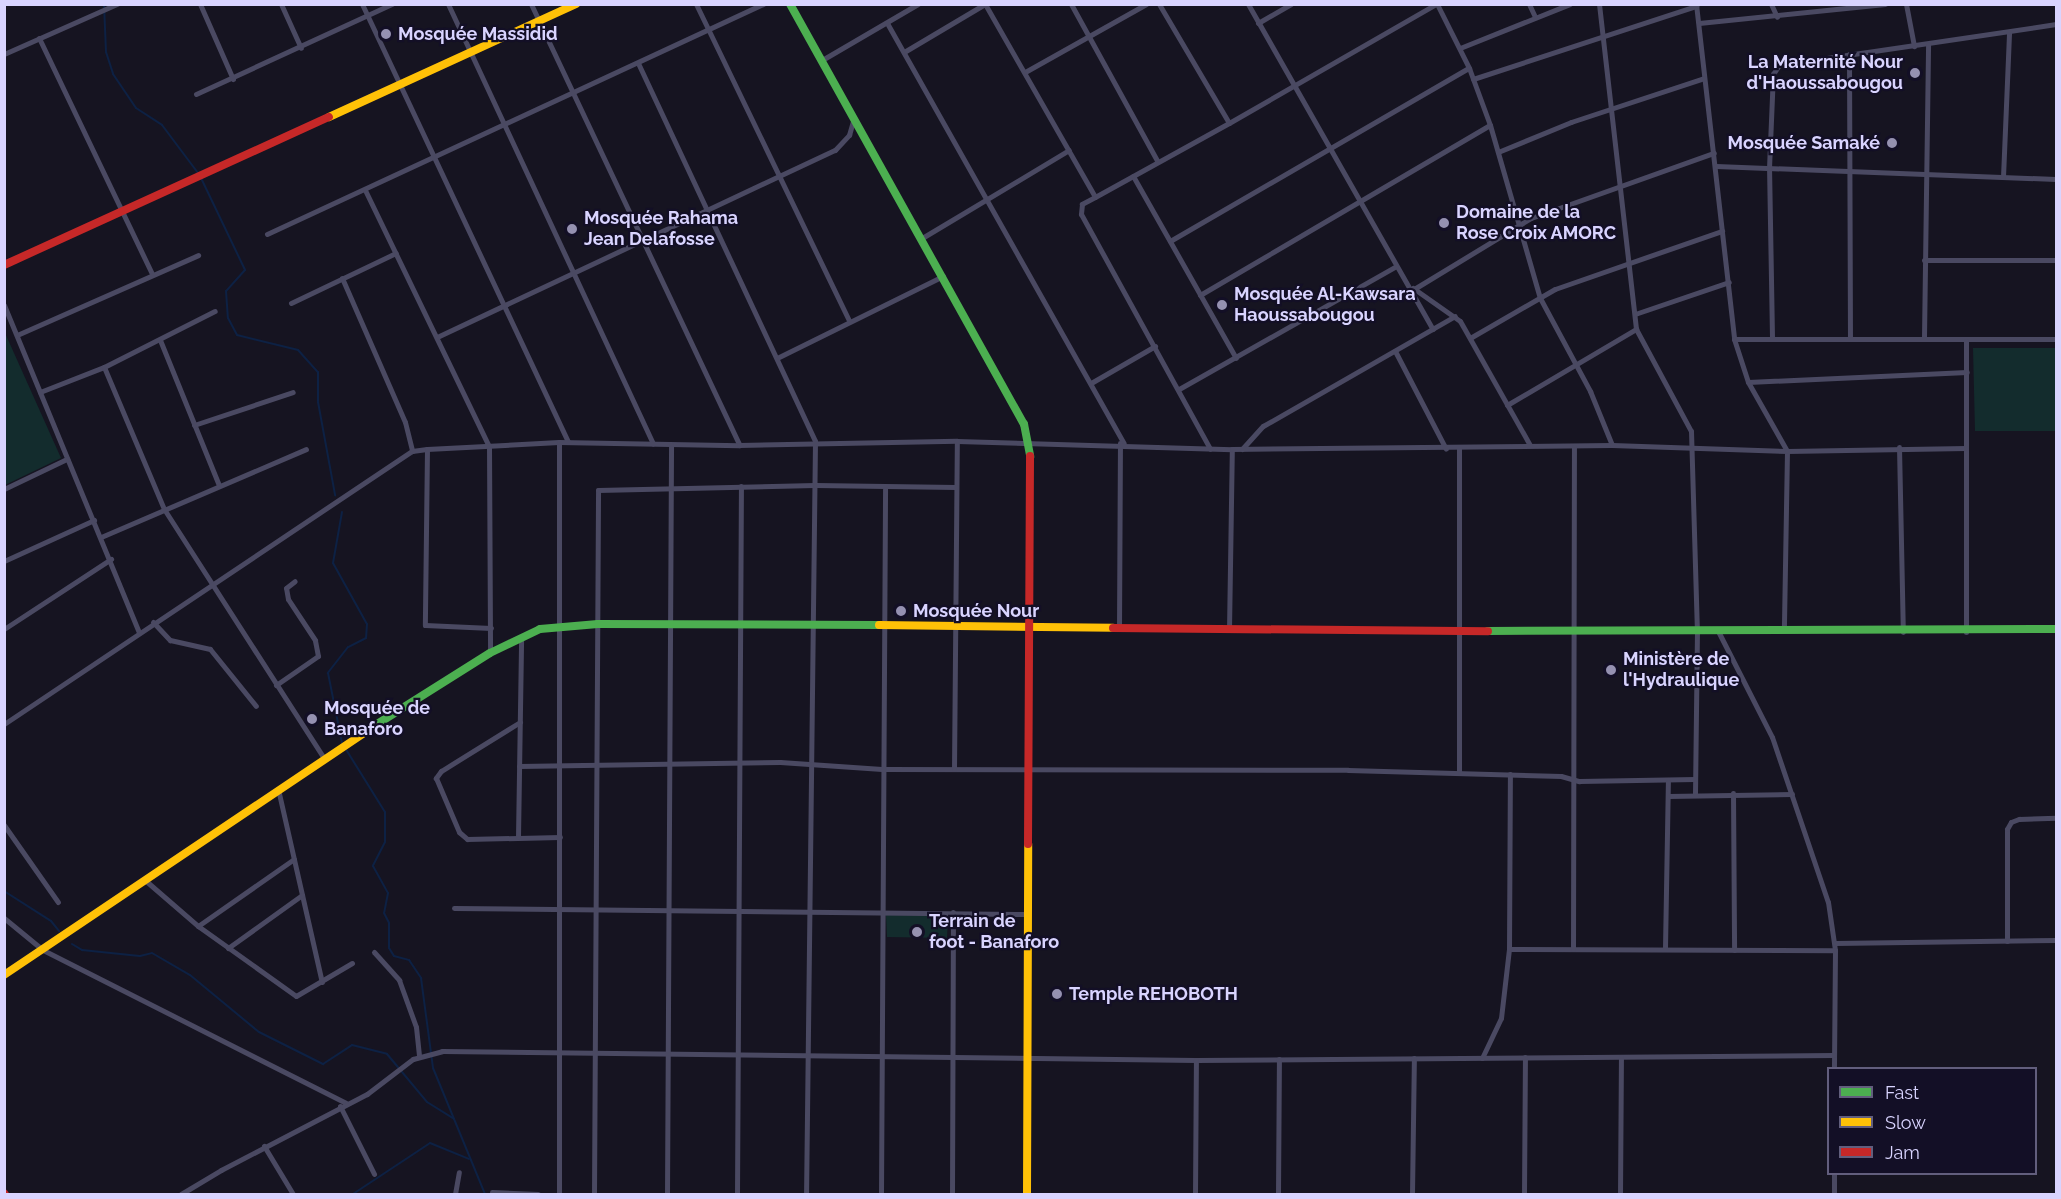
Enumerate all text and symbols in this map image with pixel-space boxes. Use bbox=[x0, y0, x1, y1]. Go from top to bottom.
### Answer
place label: Mosquée Massidid bbox=[398, 23, 558, 45]
marker: Mosquée Massidid bbox=[379, 27, 393, 41]
place label: La Maternité Nour d'Haoussabougou bbox=[1746, 52, 1903, 94]
marker: La Maternité Nour d'Haoussabougou bbox=[1908, 66, 1922, 80]
place label: Mosquée Samaké bbox=[1728, 132, 1880, 154]
marker: Mosquée Samaké bbox=[1885, 136, 1899, 150]
place label: Domaine de la Rose Croix AMORC bbox=[1456, 202, 1617, 244]
place label: Mosquée Rahama Jean Delafosse bbox=[584, 208, 738, 250]
marker: Domaine de la Rose Croix AMORC bbox=[1437, 216, 1451, 230]
marker: Mosquée Rahama Jean Delafosse bbox=[565, 222, 579, 236]
place label: Mosquée Al-Kawsara Haoussabougou bbox=[1234, 284, 1416, 326]
marker: Mosquée Al-Kawsara Haoussabougou bbox=[1215, 298, 1229, 312]
place label: Mosquée Nour bbox=[913, 600, 1039, 622]
marker: Mosquée Nour bbox=[894, 604, 908, 618]
place label: Ministère de l'Hydraulique bbox=[1623, 649, 1739, 692]
marker: Ministère de l'Hydraulique bbox=[1604, 663, 1618, 677]
place label: Mosquée de Banaforo bbox=[324, 698, 430, 740]
marker: Mosquée de Banaforo bbox=[305, 712, 319, 726]
place label: Terrain de foot - Banaforo bbox=[929, 911, 1059, 954]
marker: Terrain de foot - Banaforo bbox=[910, 925, 924, 939]
place label: Temple REHOBOTH bbox=[1069, 983, 1238, 1005]
marker: Temple REHOBOTH bbox=[1050, 987, 1064, 1001]
legend bbox=[1827, 1067, 2037, 1175]
text: Fast bbox=[1885, 1082, 1919, 1103]
text: Slow bbox=[1885, 1112, 1926, 1133]
text: Jam bbox=[1885, 1142, 1920, 1163]

